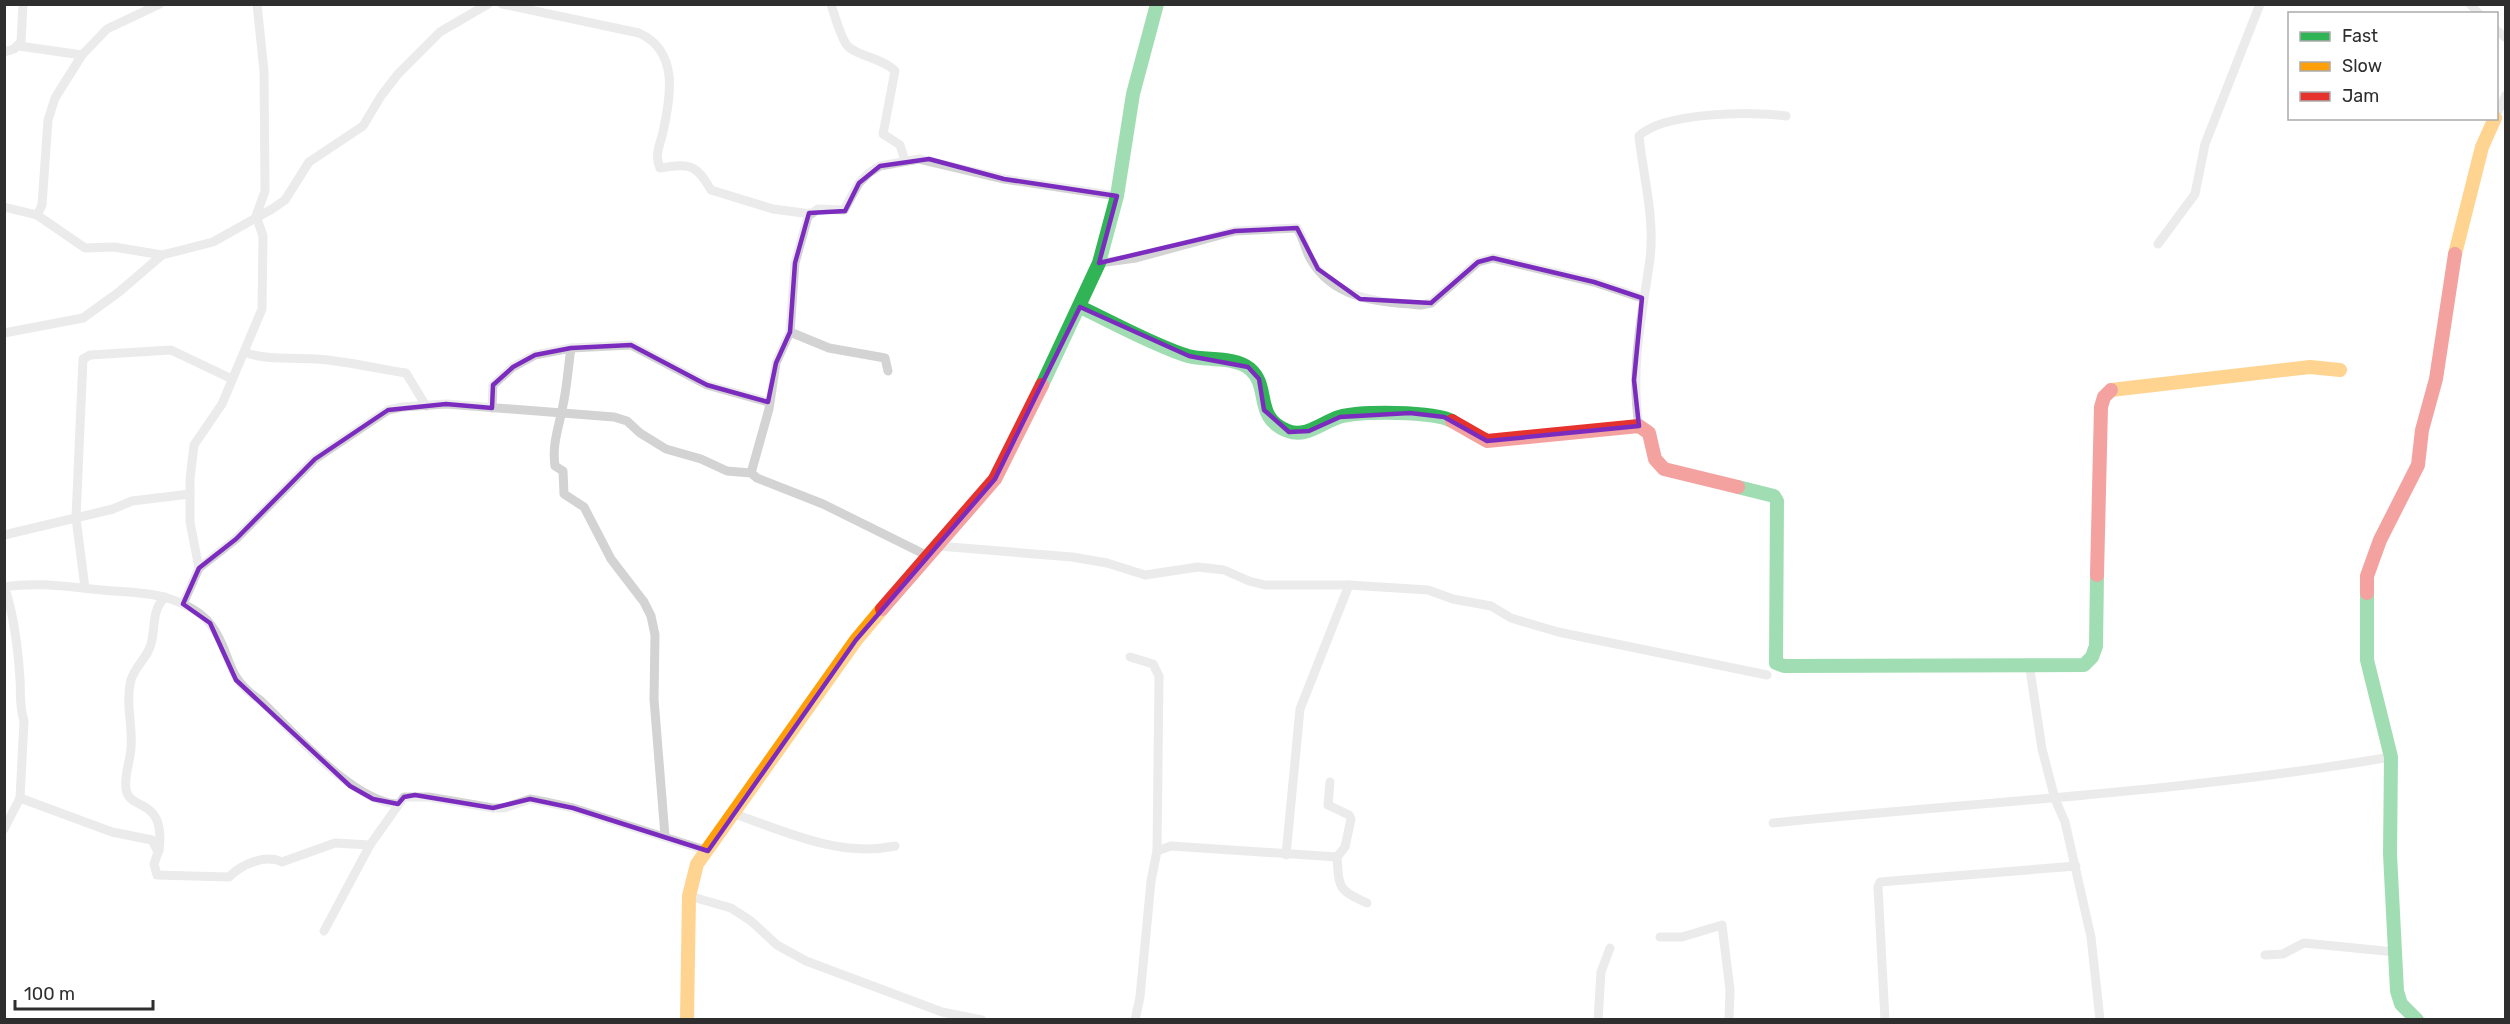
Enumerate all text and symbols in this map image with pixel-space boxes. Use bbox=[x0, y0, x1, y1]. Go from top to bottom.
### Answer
legend bbox=[2288, 12, 2498, 120]
text: Fast bbox=[2342, 25, 2378, 47]
text: Slow bbox=[2342, 55, 2382, 77]
text: Jam bbox=[2342, 85, 2379, 107]
scale bar bbox=[15, 973, 153, 1011]
text: 100 m bbox=[24, 983, 75, 1005]

